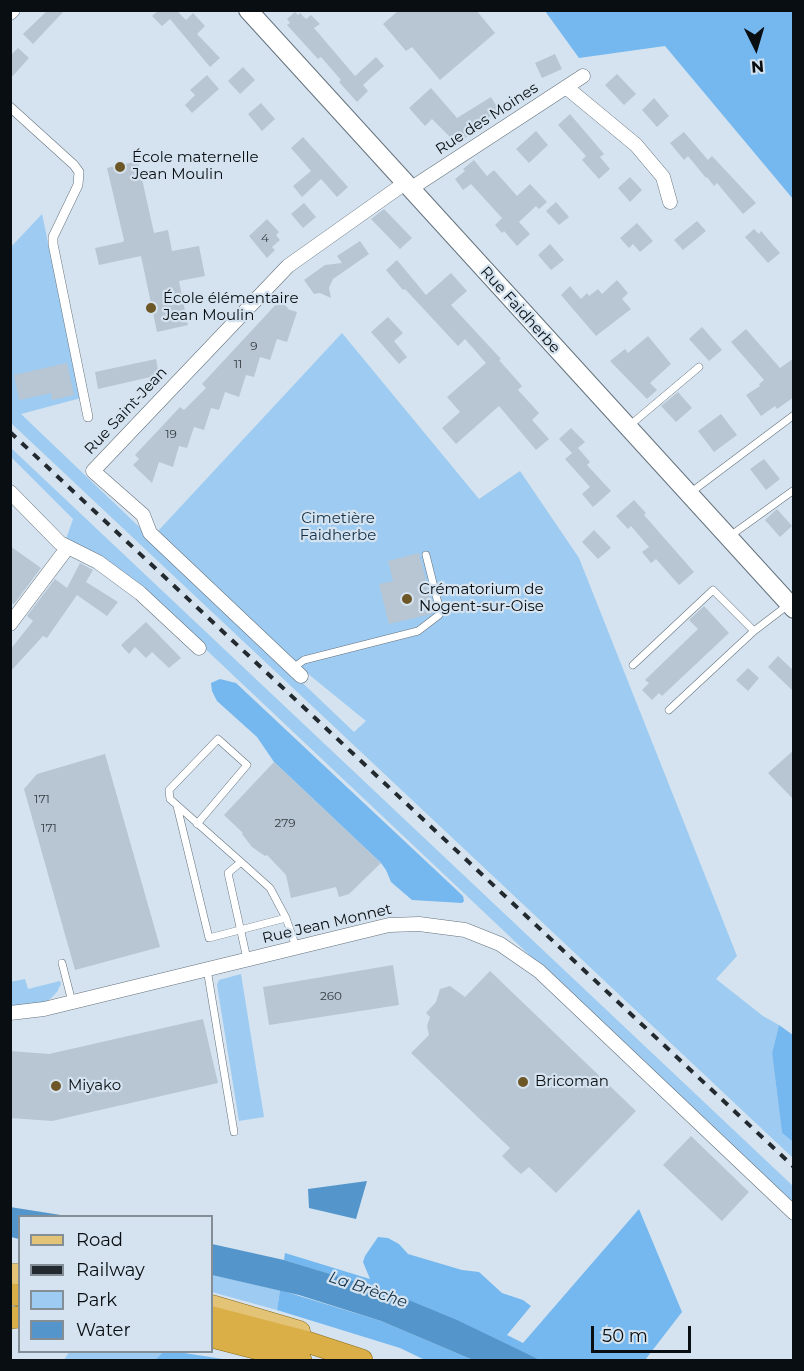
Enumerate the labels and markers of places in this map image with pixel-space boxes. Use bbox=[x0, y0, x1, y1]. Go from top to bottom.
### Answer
place label: École maternelle Jean Moulin bbox=[132, 149, 259, 184]
marker: École maternelle Jean Moulin bbox=[113, 160, 127, 174]
place label: École élémentaire Jean Moulin bbox=[163, 290, 298, 325]
marker: École élémentaire Jean Moulin bbox=[144, 301, 158, 315]
place label: Crématorium de Nogent-sur-Oise bbox=[419, 581, 544, 616]
marker: Crématorium de Nogent-sur-Oise bbox=[400, 592, 414, 606]
place label: Bricoman bbox=[535, 1073, 609, 1091]
marker: Bricoman bbox=[516, 1075, 530, 1089]
place label: Miyako bbox=[68, 1077, 121, 1095]
marker: Miyako bbox=[49, 1079, 63, 1093]

